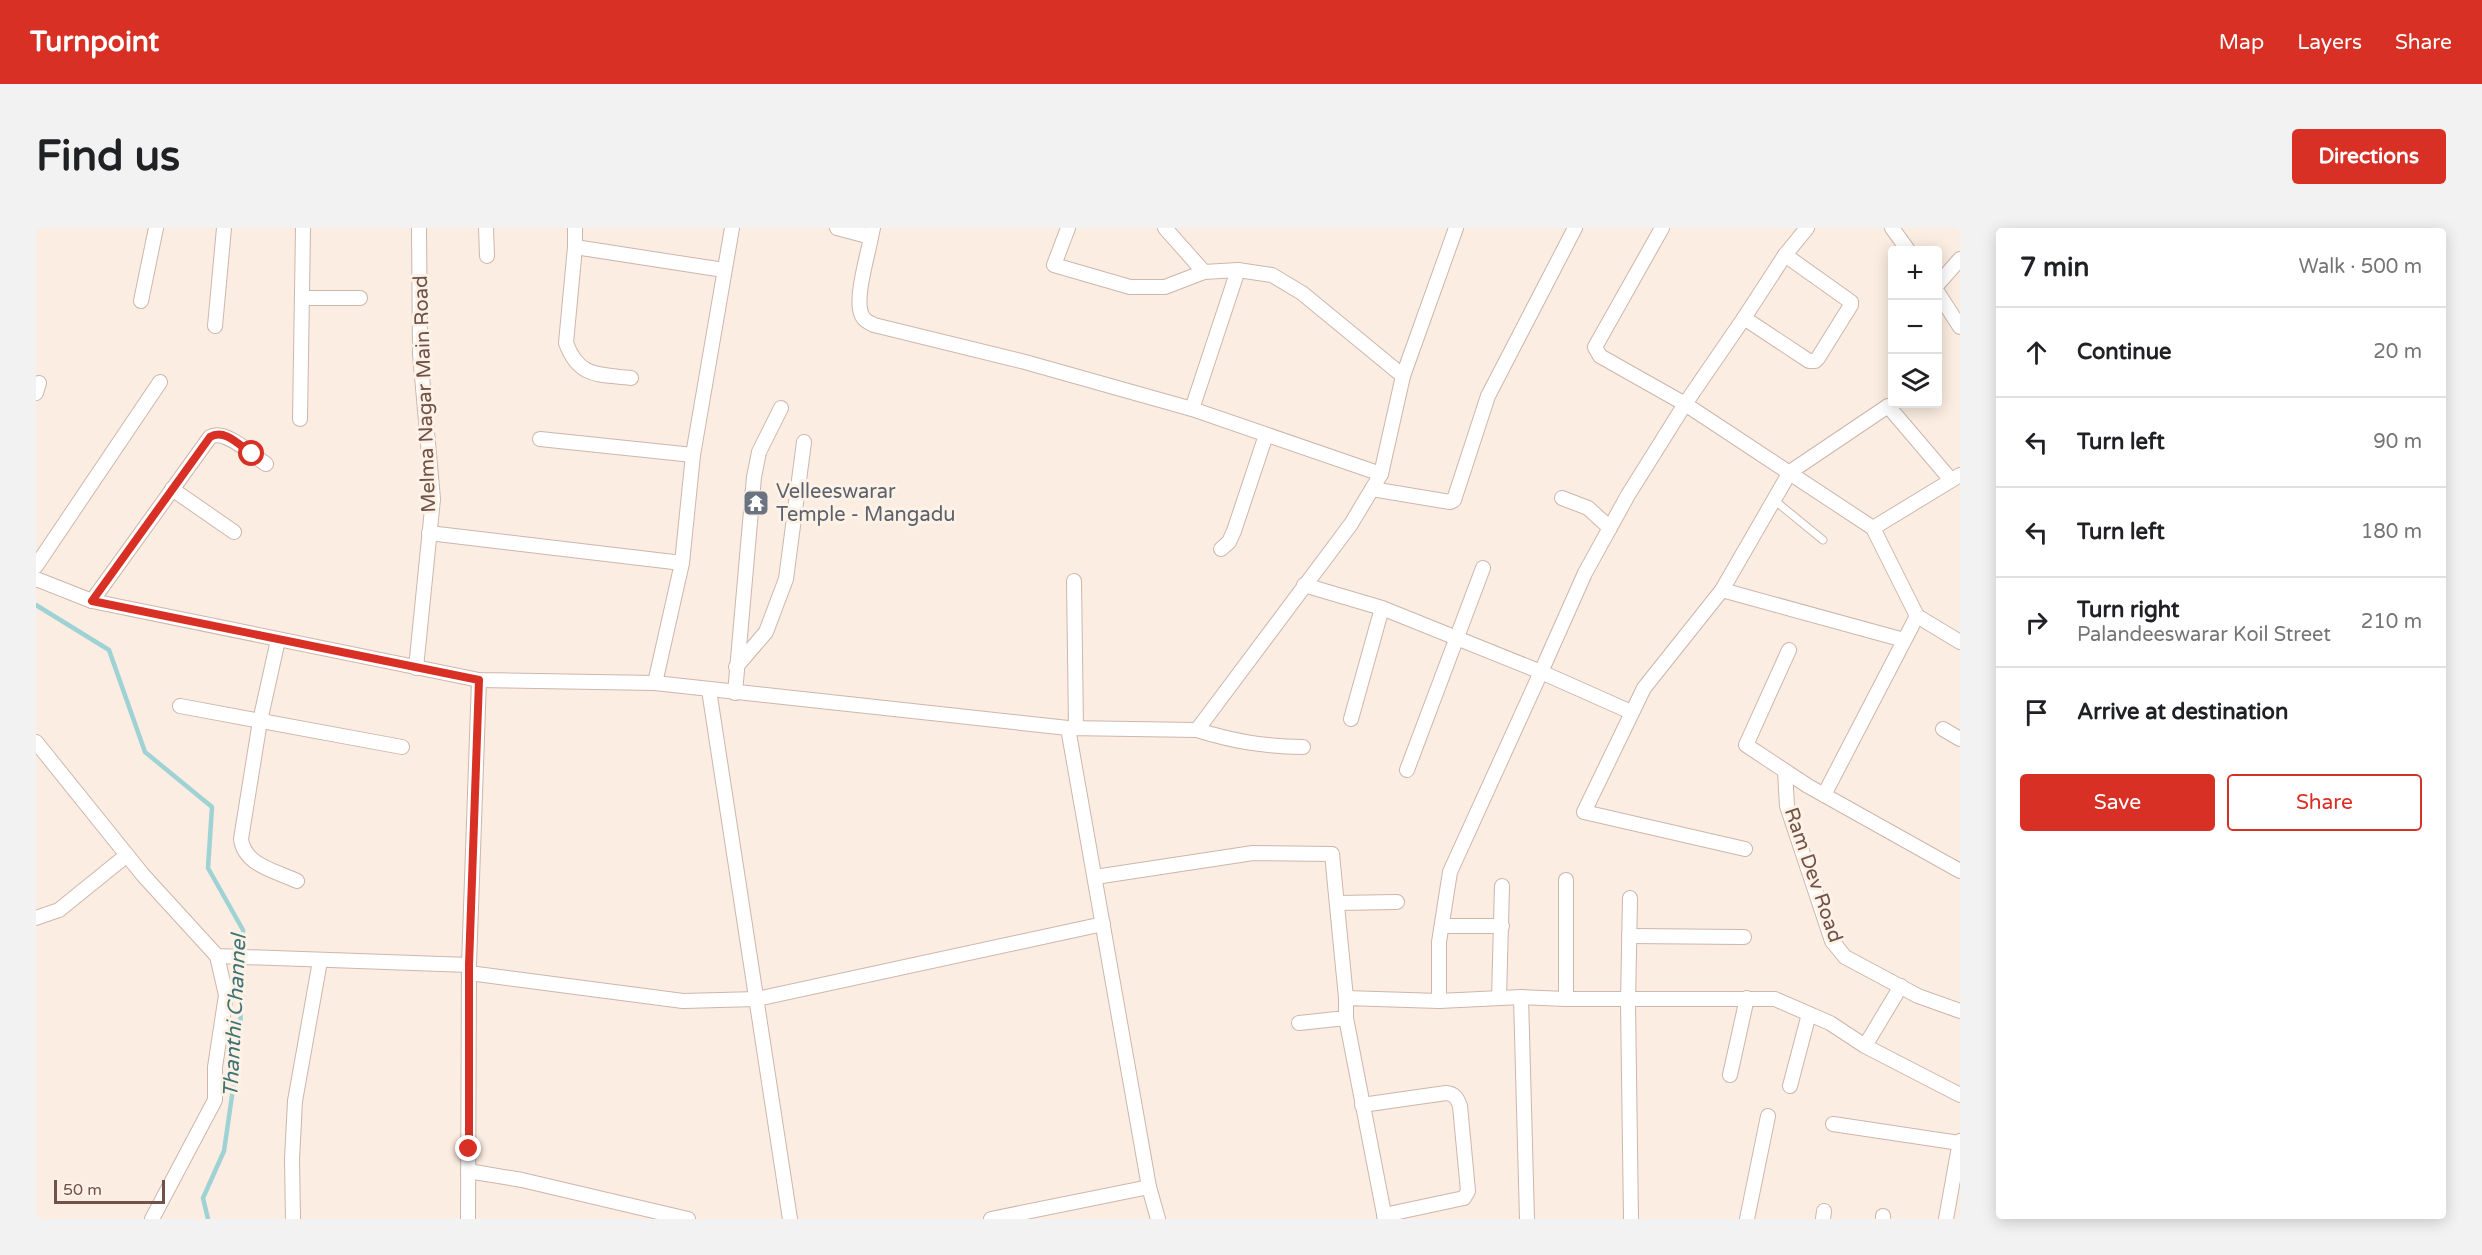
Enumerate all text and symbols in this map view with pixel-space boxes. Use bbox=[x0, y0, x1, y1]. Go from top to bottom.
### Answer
text: Turnpoint bbox=[30, 25, 159, 59]
text: Map bbox=[2219, 30, 2264, 55]
text: Layers bbox=[2297, 30, 2362, 55]
text: Share bbox=[2395, 30, 2452, 55]
button: Directions bbox=[2292, 129, 2446, 184]
text: Find us bbox=[36, 131, 180, 182]
map controls bbox=[1888, 246, 1942, 408]
button: + bbox=[1888, 246, 1942, 300]
text: 7 min bbox=[2020, 252, 2089, 283]
text: Walk · 500 m bbox=[2299, 255, 2422, 279]
street label: Melma Nagar Main Road bbox=[409, 275, 441, 513]
button: − bbox=[1888, 300, 1942, 354]
icon: ahead bbox=[2020, 336, 2053, 369]
text: Continue bbox=[2077, 339, 2172, 365]
text: 20 m bbox=[2373, 340, 2422, 364]
button: layers bbox=[1888, 354, 1942, 408]
icon: left bbox=[2020, 426, 2053, 459]
text: Turn left bbox=[2077, 429, 2165, 455]
text: 90 m bbox=[2373, 430, 2422, 454]
route start bbox=[238, 440, 264, 466]
place label: Velleeswarar Temple - Mangadu bbox=[776, 480, 955, 527]
temple icon: Velleeswarar Temple - Mangadu bbox=[741, 488, 771, 518]
icon: left bbox=[2020, 516, 2053, 549]
text: Turn left bbox=[2077, 519, 2165, 545]
text: 180 m bbox=[2361, 520, 2422, 544]
text: Turn right bbox=[2077, 597, 2179, 623]
icon: right bbox=[2020, 606, 2053, 639]
text: 210 m bbox=[2361, 610, 2422, 634]
text: Palandeeswarar Koil Street bbox=[2077, 623, 2331, 647]
icon: arrive bbox=[2020, 696, 2053, 729]
text: Arrive at destination bbox=[2077, 699, 2288, 725]
button: Save bbox=[2020, 774, 2215, 831]
button: Share bbox=[2227, 774, 2422, 831]
street label: Ram Dev Road bbox=[1779, 804, 1847, 946]
water label: Thanthi Channel bbox=[218, 931, 252, 1098]
route end bbox=[455, 1135, 481, 1161]
scale bar bbox=[54, 1177, 165, 1204]
text: 50 m bbox=[63, 1180, 102, 1200]

